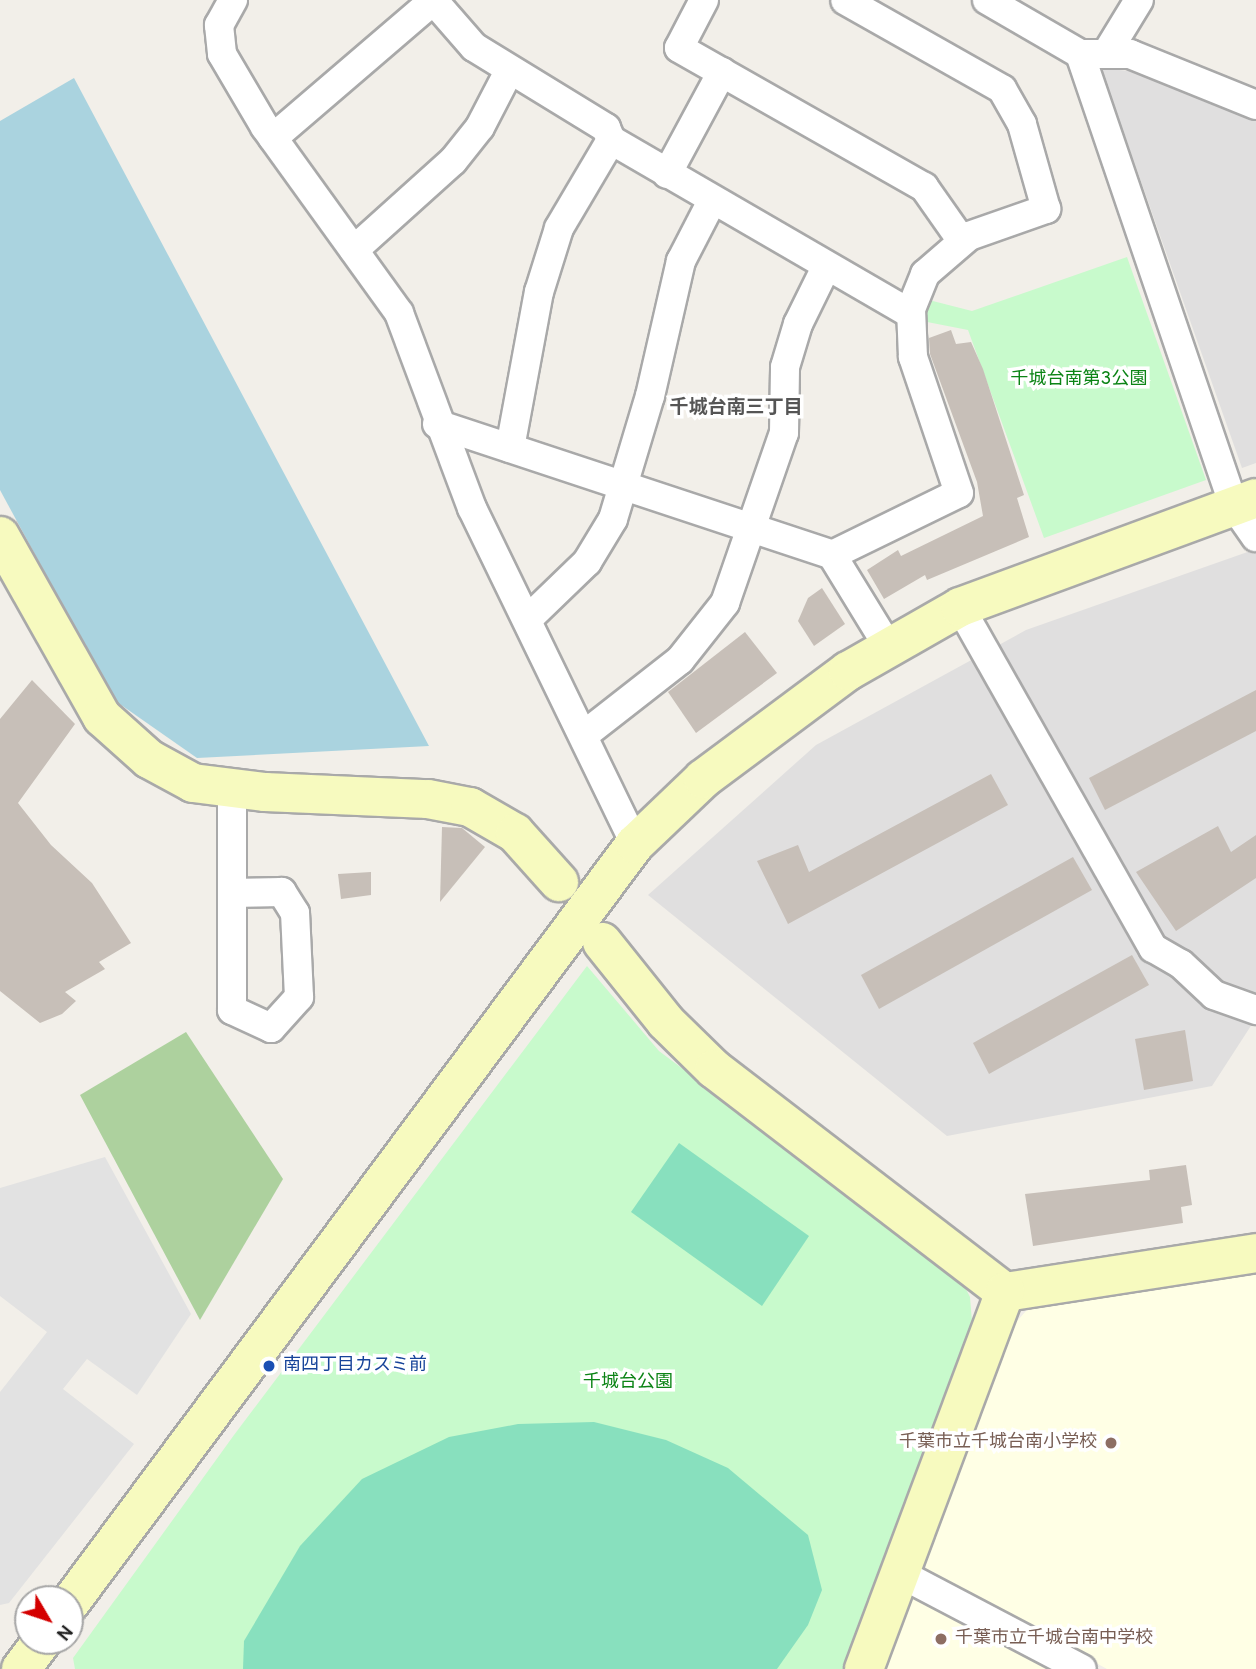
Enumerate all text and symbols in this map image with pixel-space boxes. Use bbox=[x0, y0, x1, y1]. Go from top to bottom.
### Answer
park label: 千城台南第3公園 bbox=[1011, 369, 1147, 391]
district label: 千城台南三丁目 bbox=[670, 398, 802, 420]
place label: 南四丁目カスミ前 bbox=[283, 1355, 427, 1377]
marker: 南四丁目カスミ前 bbox=[261, 1358, 277, 1374]
park label: 千城台公園 bbox=[583, 1372, 673, 1394]
place label: 千葉市立千城台南小学校 bbox=[899, 1432, 1097, 1454]
marker: 千葉市立千城台南小学校 bbox=[1103, 1435, 1119, 1451]
north arrow bbox=[14, 1585, 84, 1655]
text: N bbox=[50, 1619, 77, 1645]
place label: 千葉市立千城台南中学校 bbox=[955, 1628, 1153, 1650]
marker: 千葉市立千城台南中学校 bbox=[933, 1631, 949, 1647]

